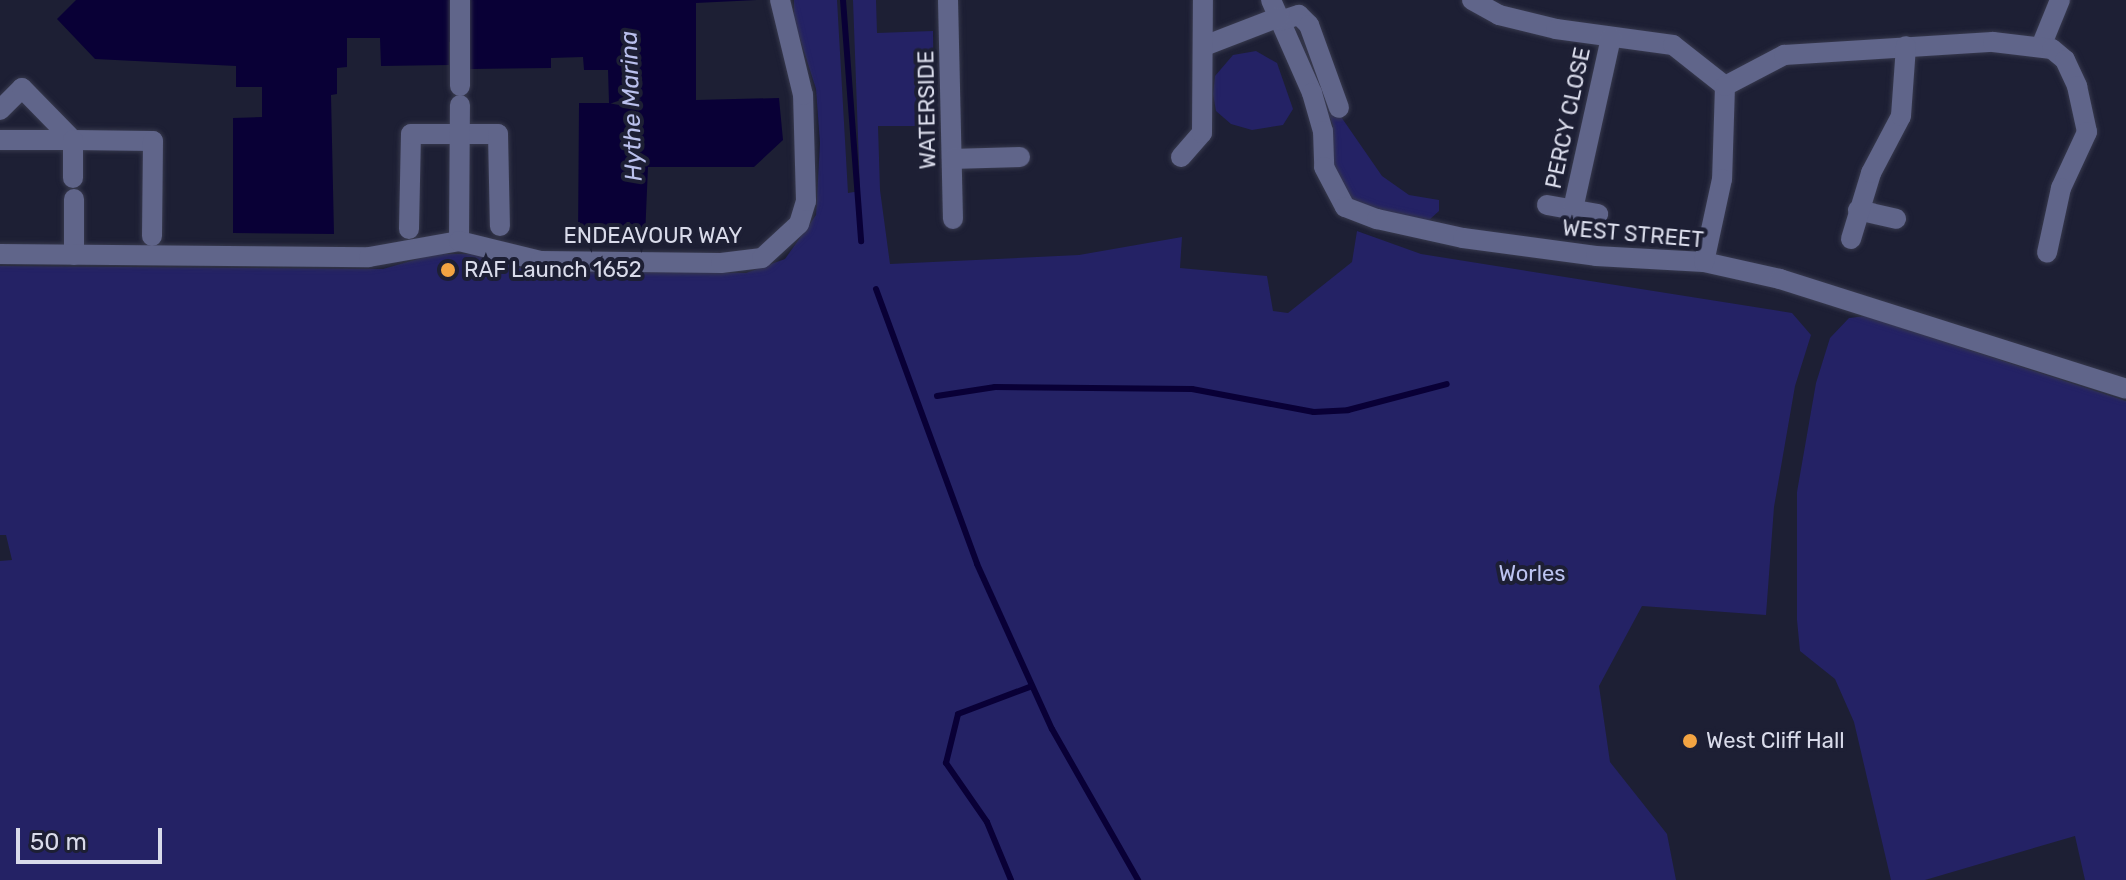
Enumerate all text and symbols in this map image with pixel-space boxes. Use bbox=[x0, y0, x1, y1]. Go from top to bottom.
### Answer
water label: Hythe Marina bbox=[615, 30, 649, 182]
street label: PERCY CLOSE bbox=[1540, 45, 1596, 191]
street label: WATERSIDE bbox=[913, 50, 941, 170]
street label: WEST STREET bbox=[1561, 215, 1705, 253]
street label: ENDEAVOUR WAY bbox=[563, 223, 743, 249]
place label: RAF Launch 1652 bbox=[464, 257, 642, 283]
marker: RAF Launch 1652 bbox=[439, 261, 457, 279]
park label: Worles bbox=[1498, 561, 1566, 587]
place label: West Cliff Hall bbox=[1706, 728, 1845, 754]
marker: West Cliff Hall bbox=[1681, 732, 1699, 750]
scale bar bbox=[20, 812, 166, 862]
text: 50 m bbox=[30, 828, 87, 856]

